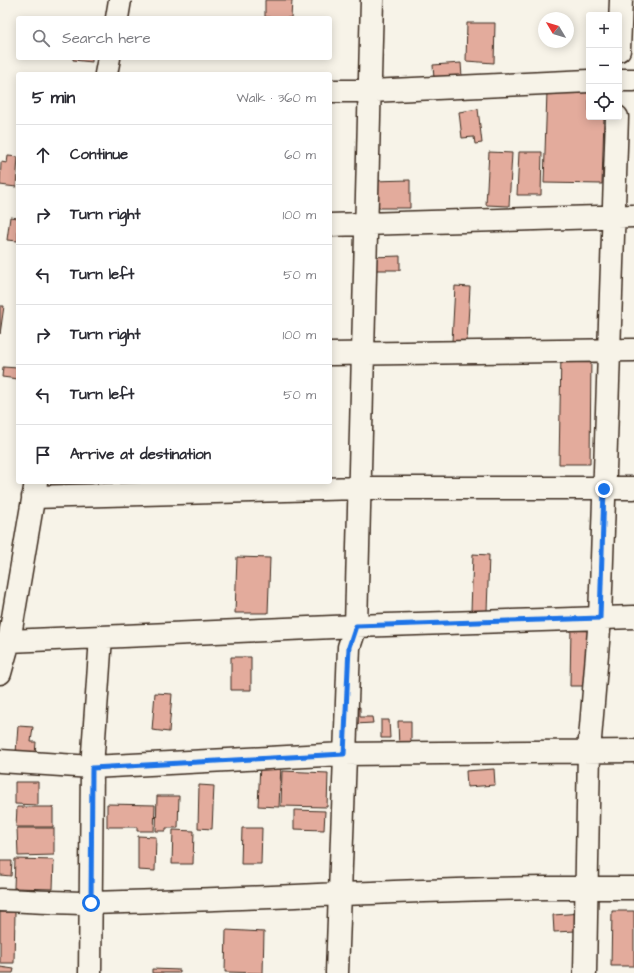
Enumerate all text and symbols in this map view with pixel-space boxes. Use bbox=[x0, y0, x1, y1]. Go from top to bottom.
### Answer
north arrow bbox=[538, 12, 574, 48]
map controls bbox=[586, 12, 622, 120]
button: + bbox=[586, 12, 622, 48]
search box bbox=[16, 16, 332, 60]
icon: search bbox=[30, 27, 52, 49]
text: Search here bbox=[62, 28, 151, 49]
button: − bbox=[586, 48, 622, 84]
button: locate bbox=[586, 84, 622, 120]
text: 5 min bbox=[32, 86, 75, 110]
text: Walk · 360 m bbox=[237, 89, 316, 107]
icon: ahead bbox=[32, 144, 54, 166]
text: Continue bbox=[70, 144, 128, 165]
text: 60 m bbox=[284, 146, 316, 164]
icon: right bbox=[32, 204, 54, 226]
text: Turn right bbox=[70, 204, 141, 225]
text: 100 m bbox=[283, 206, 316, 224]
icon: left bbox=[32, 264, 54, 286]
text: Turn left bbox=[70, 264, 134, 285]
text: 50 m bbox=[283, 266, 316, 284]
icon: right bbox=[32, 324, 54, 346]
text: Turn right bbox=[70, 324, 141, 345]
text: 100 m bbox=[283, 326, 316, 344]
icon: left bbox=[32, 384, 54, 406]
text: Turn left bbox=[70, 384, 134, 405]
text: 50 m bbox=[283, 386, 316, 404]
icon: arrive bbox=[32, 444, 54, 466]
text: Arrive at destination bbox=[70, 444, 211, 465]
route end bbox=[595, 480, 613, 498]
route start bbox=[82, 894, 100, 912]

